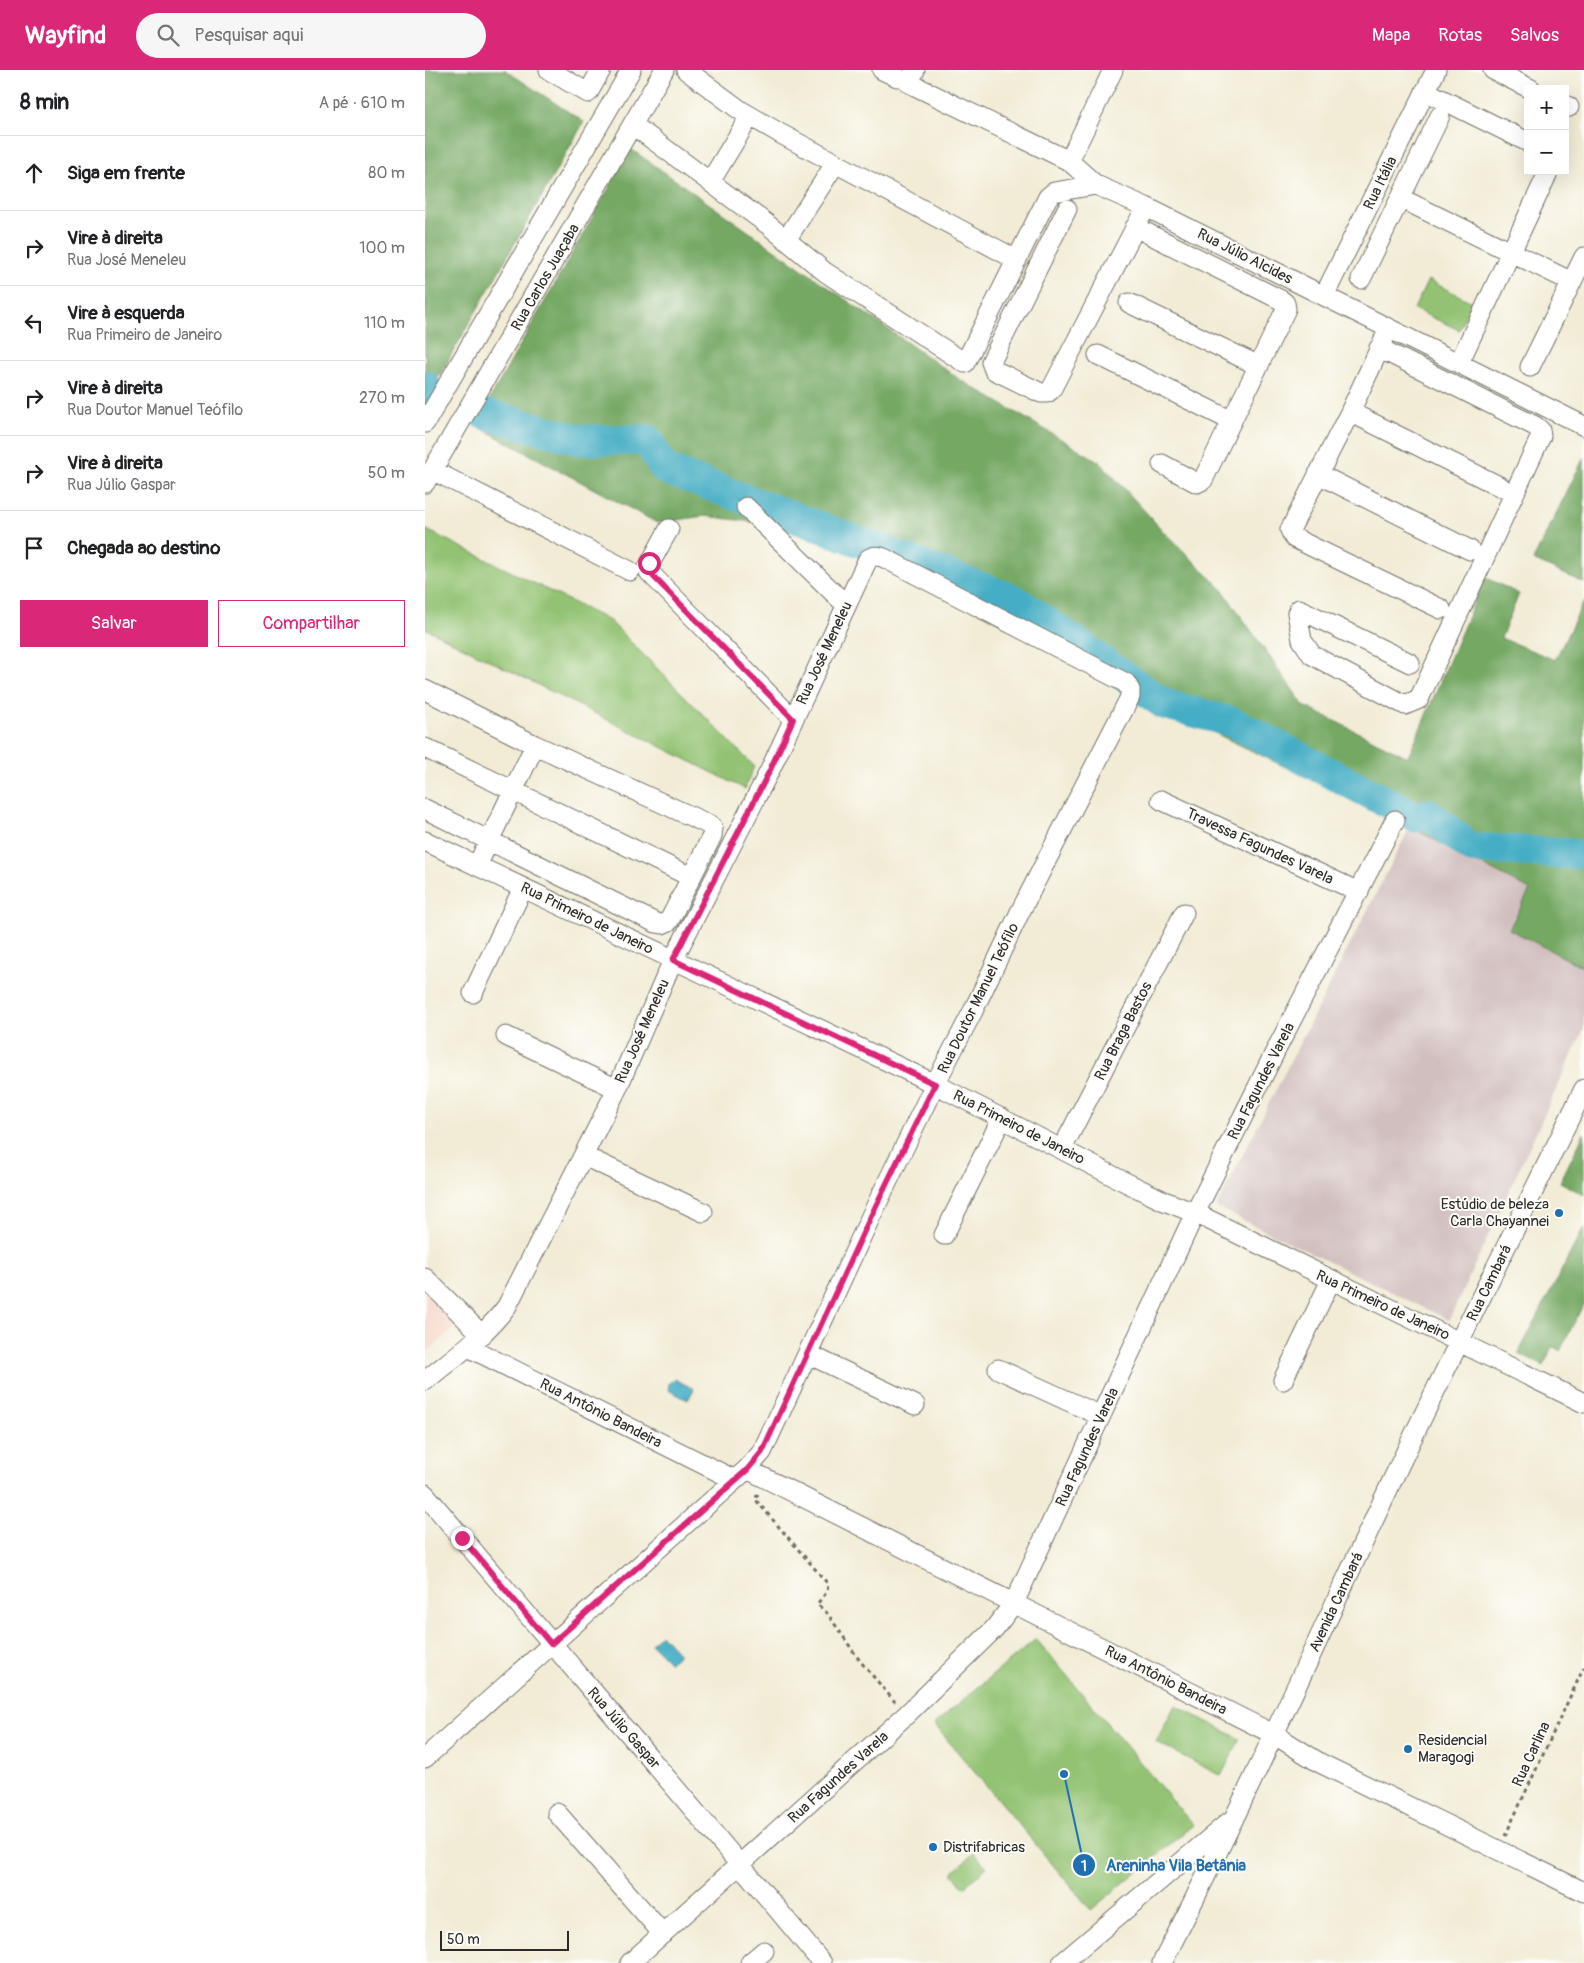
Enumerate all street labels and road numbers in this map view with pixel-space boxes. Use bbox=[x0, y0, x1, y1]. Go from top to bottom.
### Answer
street label: Rua Itália bbox=[1359, 153, 1401, 213]
street label: Rua Carlos Juaçaba bbox=[507, 220, 584, 334]
street label: Rua Júlio Alcides bbox=[1194, 224, 1296, 289]
street label: Rua José Meneleu bbox=[792, 598, 857, 708]
street label: Travessa Fagundes Varela bbox=[1183, 804, 1337, 889]
street label: Rua Primeiro de Janeiro bbox=[517, 878, 656, 959]
street label: Rua Doutor Manuel Teófilo bbox=[934, 920, 1023, 1077]
street label: Rua José Meneleu bbox=[611, 976, 674, 1086]
street label: Rua Braga Bastos bbox=[1090, 979, 1157, 1084]
street label: Rua Fagundes Varela bbox=[1224, 1019, 1299, 1143]
street label: Rua Primeiro de Janeiro bbox=[950, 1086, 1088, 1169]
street label: Rua Cambará bbox=[1463, 1242, 1516, 1325]
street label: Rua Primeiro de Janeiro bbox=[1313, 1266, 1453, 1345]
street label: Rua Antônio Bandeira bbox=[536, 1374, 665, 1452]
street label: Rua Fagundes Varela bbox=[1052, 1385, 1123, 1510]
street label: Avenida Cambará bbox=[1305, 1549, 1368, 1655]
street label: Rua Antônio Bandeira bbox=[1101, 1641, 1230, 1719]
street label: Rua Júlio Gaspar bbox=[583, 1684, 665, 1774]
street label: Rua Carlina bbox=[1508, 1719, 1555, 1790]
street label: Rua Fagundes Varela bbox=[784, 1727, 893, 1828]

